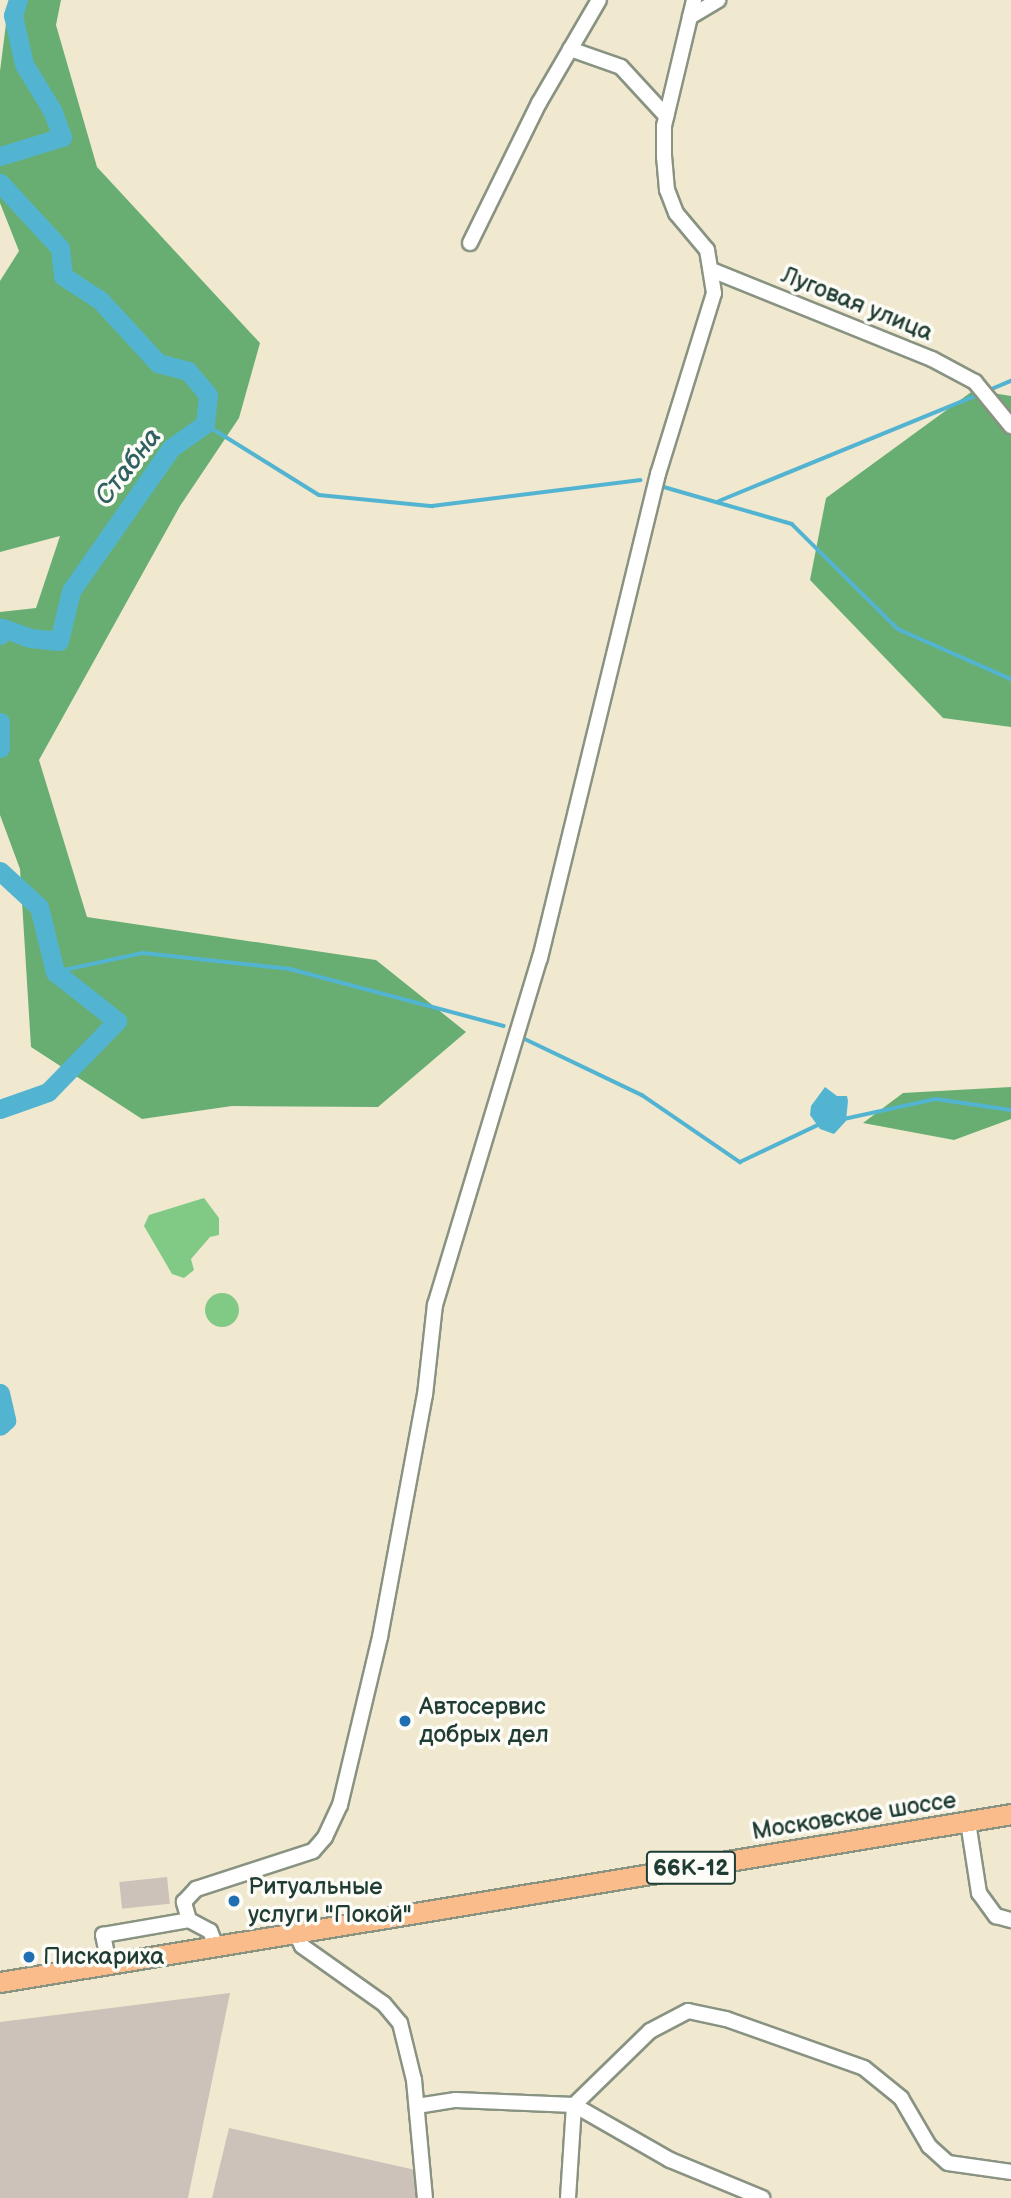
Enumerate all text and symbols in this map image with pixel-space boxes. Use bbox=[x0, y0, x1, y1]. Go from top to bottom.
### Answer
street label: Луговая улица bbox=[777, 261, 937, 347]
water label: Стабна bbox=[89, 422, 169, 512]
place label: Автосервис добрых дел bbox=[419, 1693, 549, 1749]
marker: Автосервис добрых дел bbox=[397, 1713, 413, 1729]
street label: Московское шоссе bbox=[750, 1786, 958, 1846]
road number: 66К-12 bbox=[646, 1848, 736, 1887]
place label: Ритуальные услуги "Покой" bbox=[248, 1873, 412, 1929]
marker: Ритуальные услуги "Покой" bbox=[226, 1893, 242, 1909]
place label: Пискариха bbox=[43, 1943, 164, 1971]
marker: Пискариха bbox=[21, 1949, 37, 1965]

